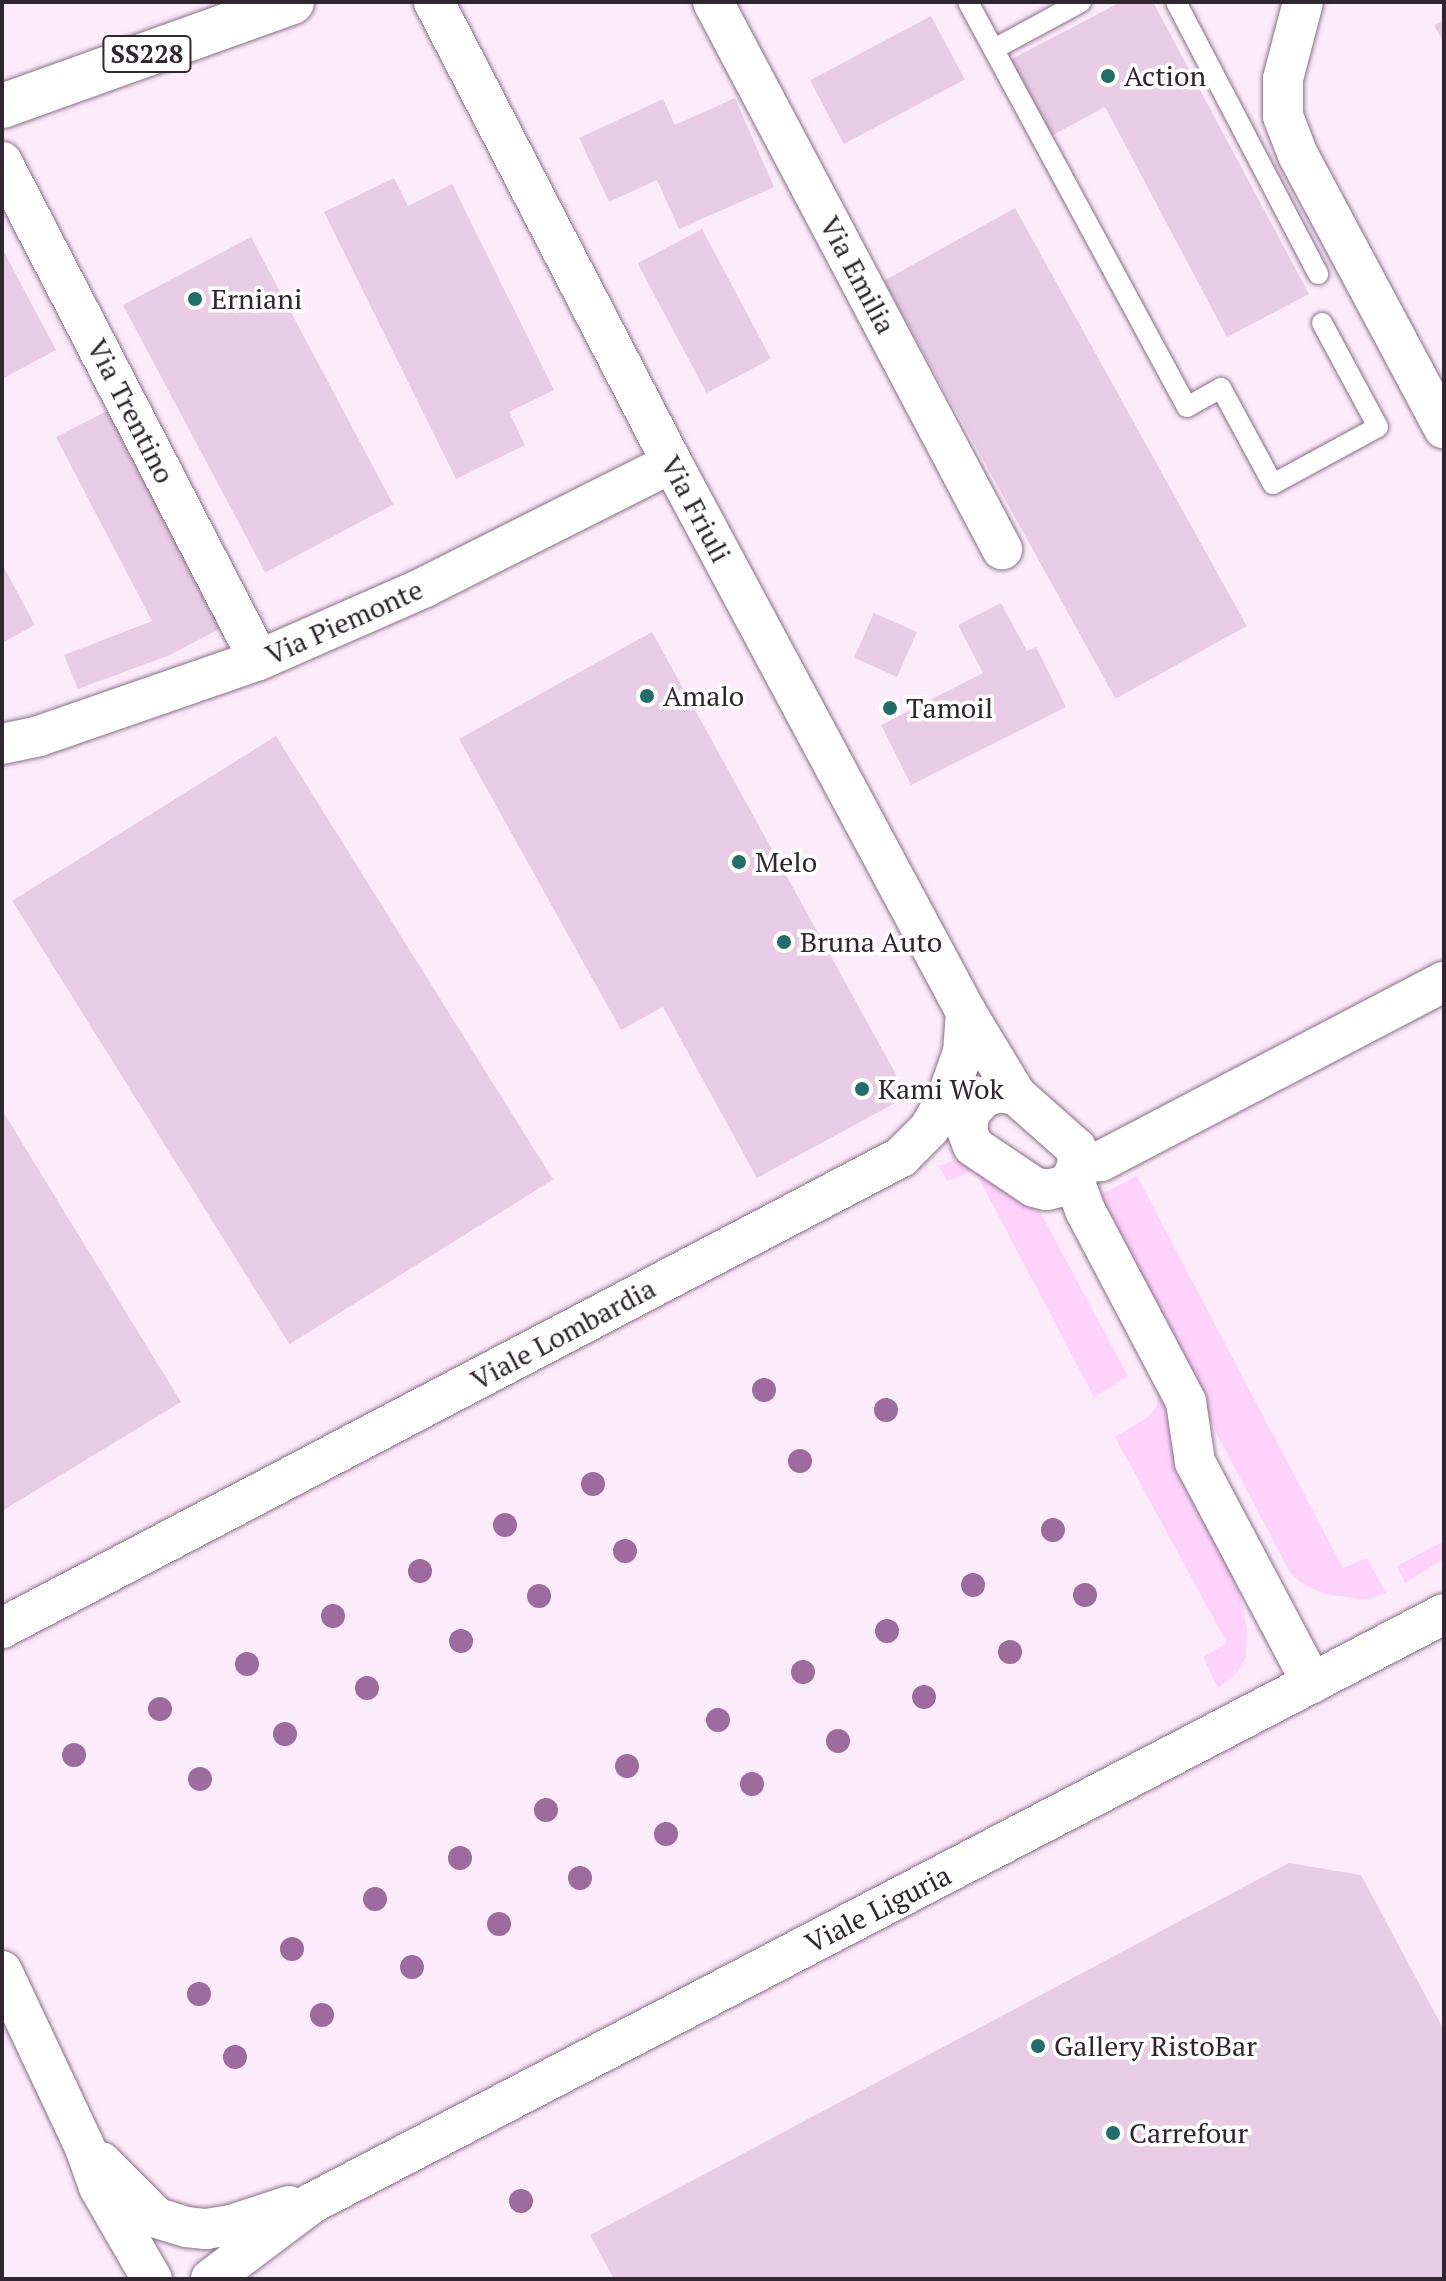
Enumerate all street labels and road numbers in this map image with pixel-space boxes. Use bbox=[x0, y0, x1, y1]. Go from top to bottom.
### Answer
road number: SS228 bbox=[101, 32, 193, 76]
street label: Via Emilia bbox=[813, 210, 903, 340]
street label: Via Trentino bbox=[80, 333, 182, 489]
street label: Via Friuli bbox=[654, 450, 738, 568]
street label: Via Piemonte bbox=[260, 572, 428, 672]
street label: Viale Lombardia bbox=[465, 1271, 661, 1397]
street label: Viale Liguria bbox=[800, 1858, 956, 1960]

